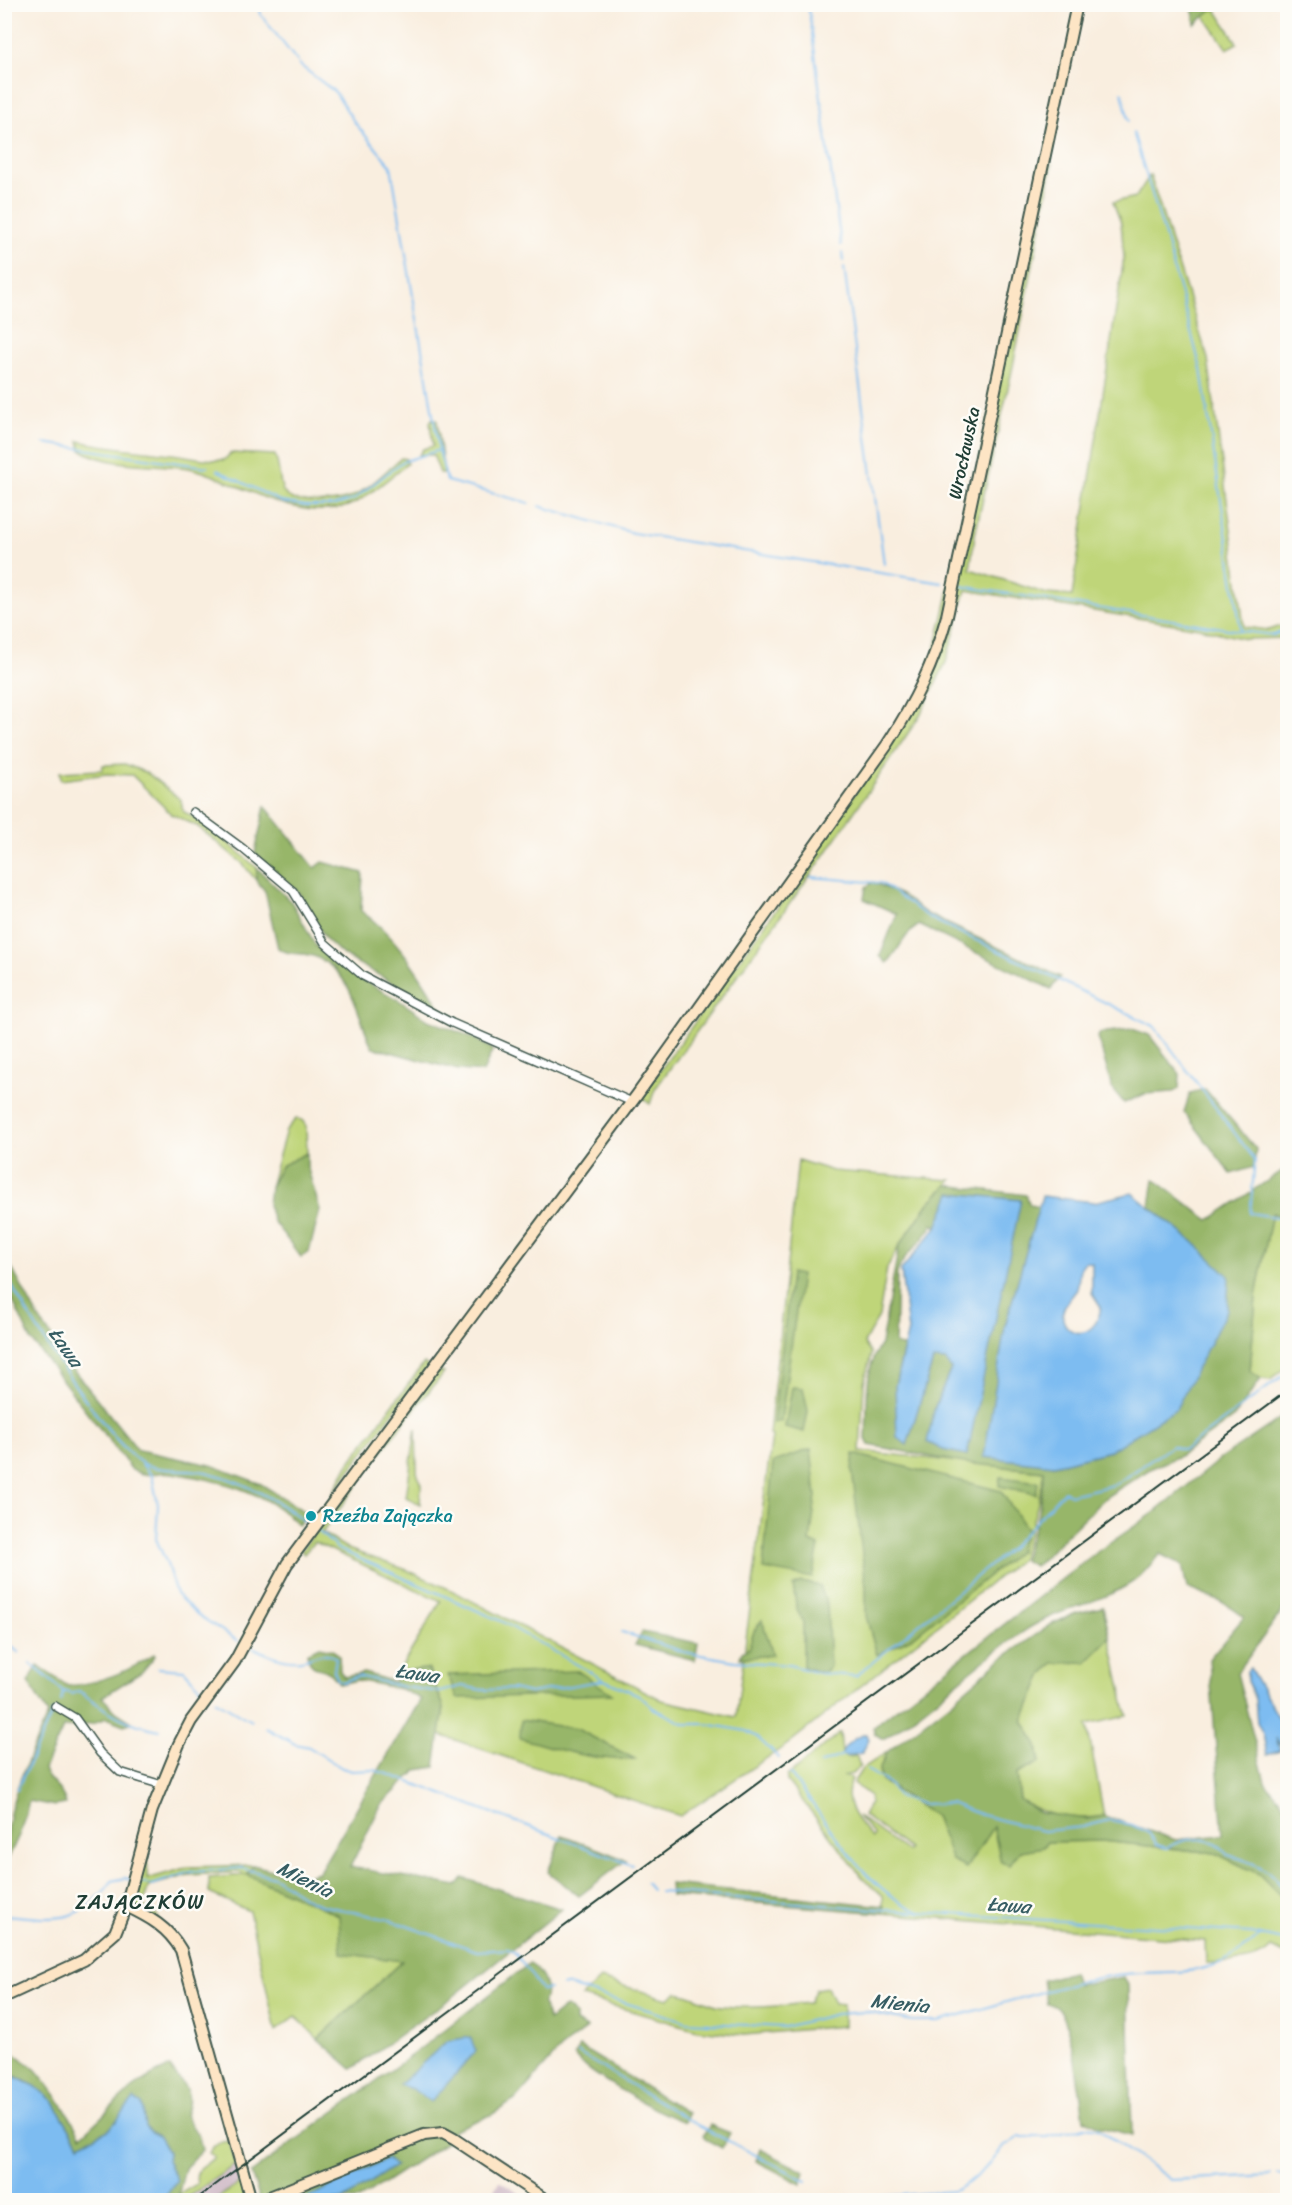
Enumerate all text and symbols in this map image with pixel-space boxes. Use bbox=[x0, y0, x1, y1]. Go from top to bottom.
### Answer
street label: Wrocławska bbox=[939, 404, 989, 502]
water label: Ława bbox=[39, 1320, 94, 1377]
place label: Rzeźba Zajączka bbox=[323, 1500, 453, 1532]
marker: Rzeźba Zajączka bbox=[304, 1509, 318, 1523]
water label: Ława bbox=[393, 1653, 444, 1694]
water label: Mienia bbox=[271, 1851, 340, 1909]
district label: ZAJĄCZKÓW bbox=[75, 1883, 205, 1921]
water label: Ława bbox=[986, 1887, 1035, 1925]
water label: Mienia bbox=[869, 1983, 933, 2024]

